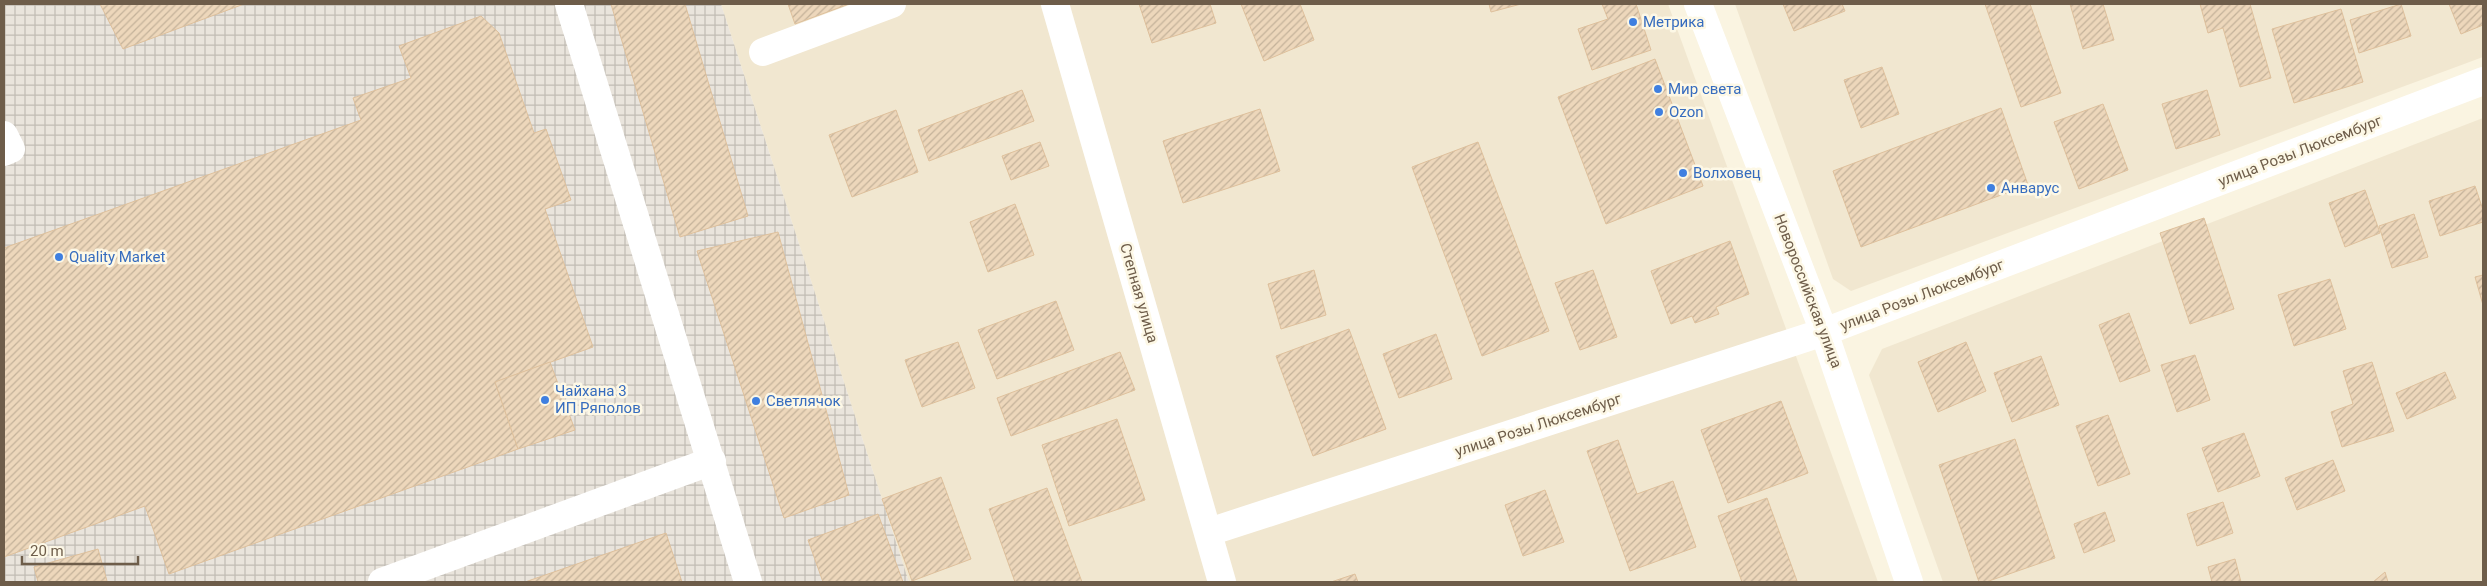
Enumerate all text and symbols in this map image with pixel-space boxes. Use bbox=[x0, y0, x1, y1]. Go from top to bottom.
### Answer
place label: Метрика bbox=[1643, 13, 1705, 31]
marker: Метрика bbox=[1627, 16, 1639, 28]
place label: Мир света bbox=[1668, 80, 1741, 98]
marker: Мир света bbox=[1652, 83, 1664, 95]
place label: Ozon bbox=[1669, 103, 1703, 121]
marker: Ozon bbox=[1653, 106, 1665, 118]
street label: улица Розы Люксембург bbox=[2216, 111, 2385, 191]
place label: Волховец bbox=[1693, 164, 1761, 182]
marker: Волховец bbox=[1677, 167, 1689, 179]
place label: Анварус bbox=[2001, 179, 2060, 197]
marker: Анварус bbox=[1985, 182, 1997, 194]
street label: Новороссийская улица bbox=[1770, 211, 1846, 371]
street label: Степная улица bbox=[1116, 241, 1162, 345]
place label: Quality Market bbox=[69, 248, 166, 266]
marker: Quality Market bbox=[53, 251, 65, 263]
street label: улица Розы Люксембург bbox=[1838, 255, 2007, 335]
place label: Чайхана 3 ИП Ряполов bbox=[555, 382, 641, 417]
street label: улица Розы Люксембург bbox=[1453, 389, 1624, 460]
place label: Светлячок bbox=[766, 392, 841, 410]
marker: Чайхана 3 ИП Ряполов bbox=[539, 394, 551, 406]
marker: Светлячок bbox=[750, 395, 762, 407]
scale bar bbox=[22, 534, 139, 566]
text: 20 m bbox=[30, 542, 64, 560]

